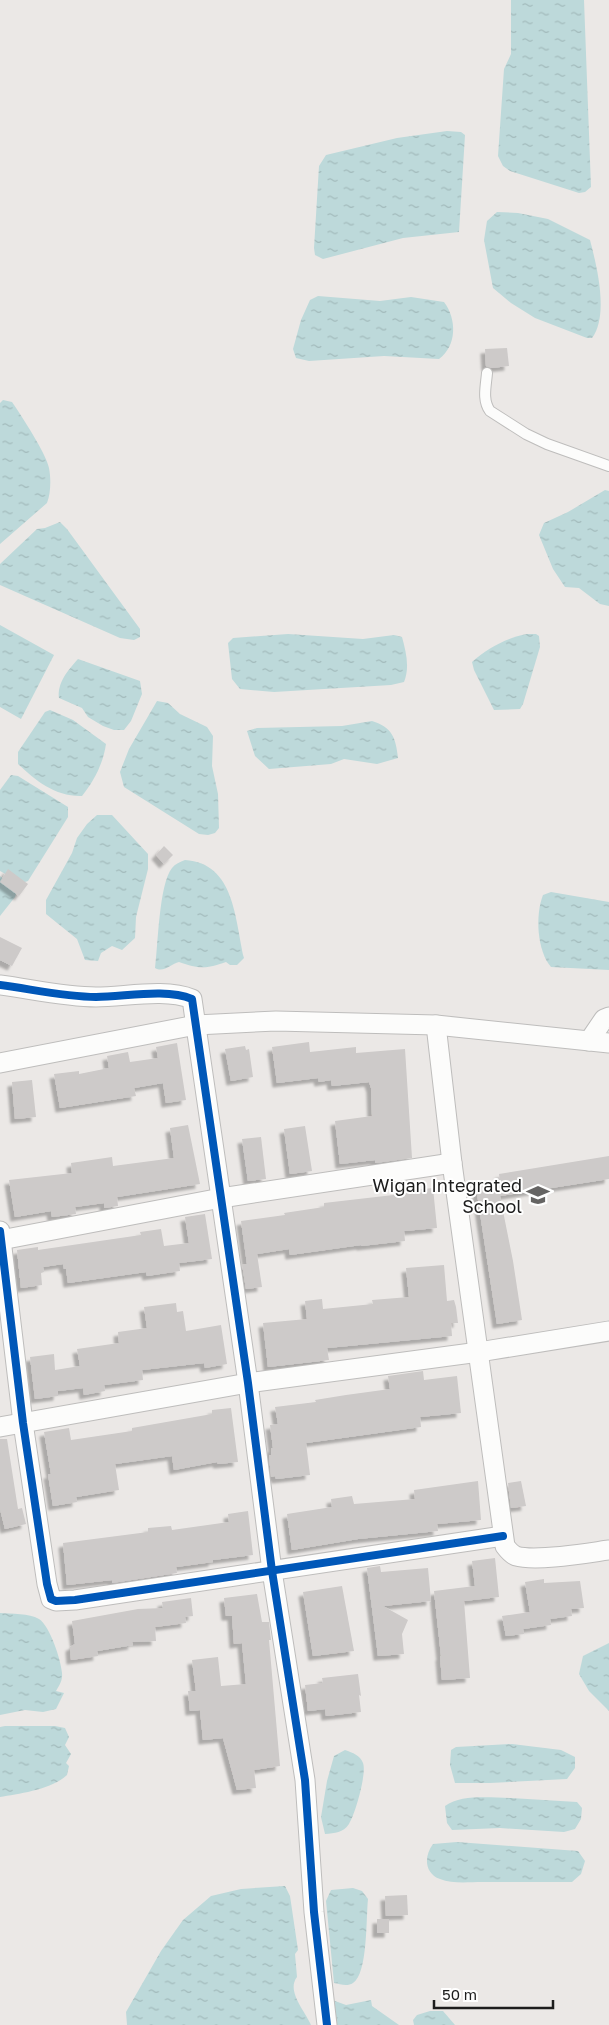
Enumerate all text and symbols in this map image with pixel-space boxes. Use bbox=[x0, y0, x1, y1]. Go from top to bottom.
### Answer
place label: Wigan Integrated School bbox=[372, 1174, 522, 1217]
school or university icon: Wigan Integrated School bbox=[525, 1182, 551, 1208]
scale bar bbox=[434, 1978, 553, 2010]
text: 50 m bbox=[442, 1985, 477, 2003]

